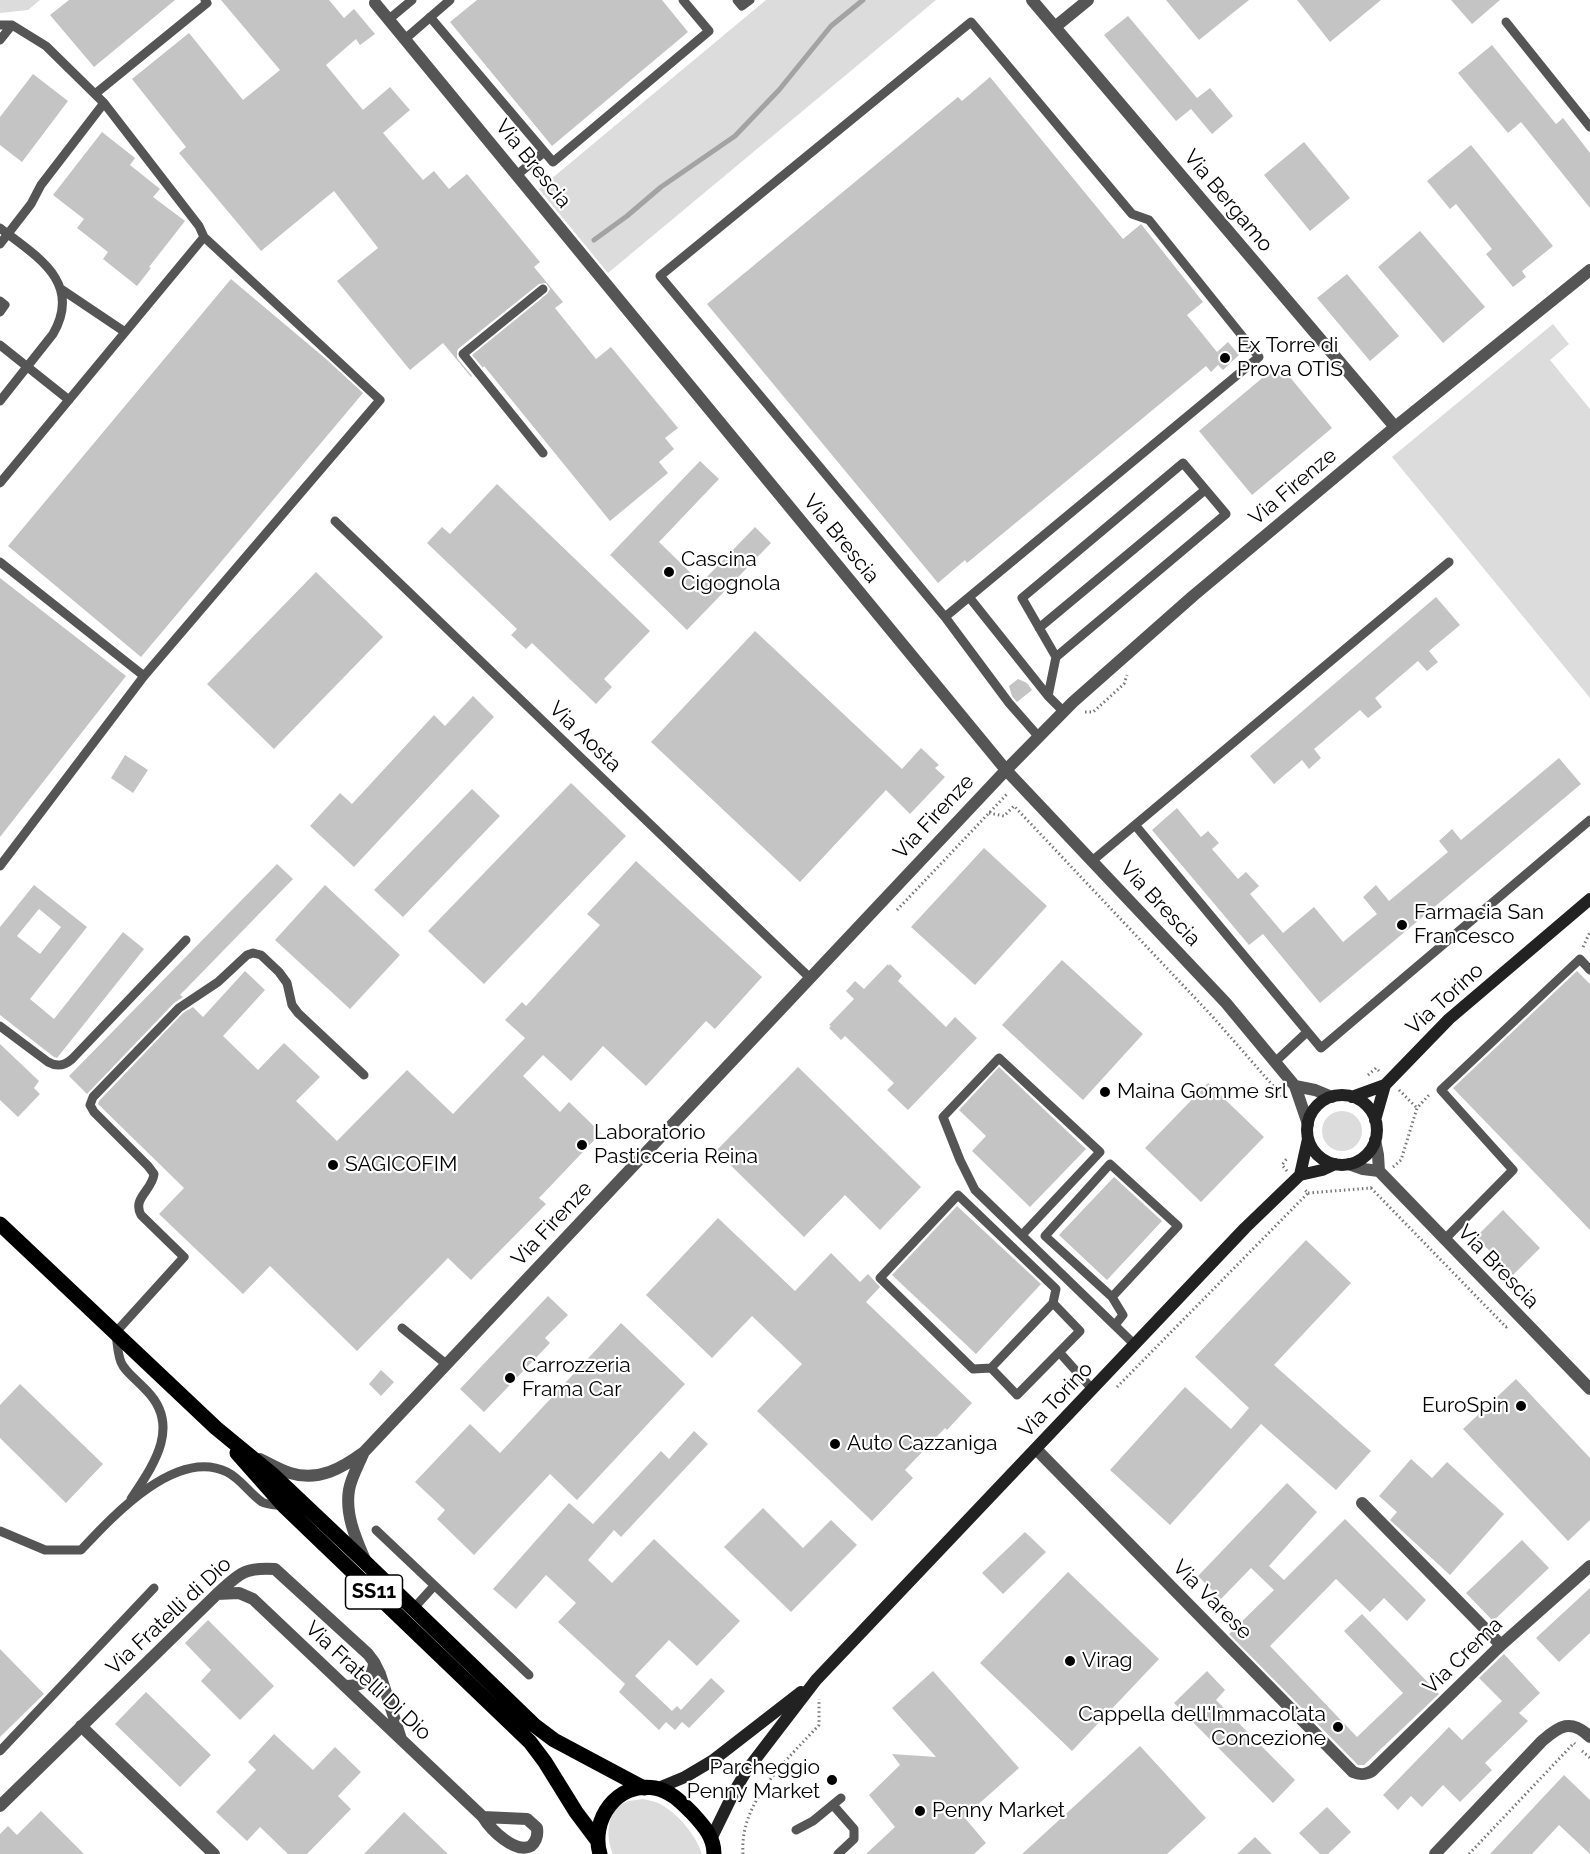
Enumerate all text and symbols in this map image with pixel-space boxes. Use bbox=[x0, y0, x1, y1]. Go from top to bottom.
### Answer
street label: Via Brescia bbox=[490, 115, 576, 213]
street label: Via Bergamo bbox=[1178, 145, 1278, 257]
place label: Ex Torre di Prova OTIS bbox=[1237, 333, 1343, 383]
marker: Ex Torre di Prova OTIS bbox=[1218, 351, 1232, 365]
street label: Via Firenze bbox=[1244, 443, 1342, 531]
street label: Via Brescia bbox=[798, 490, 884, 588]
place label: Cascina Cigognola bbox=[681, 547, 780, 597]
marker: Cascina Cigognola bbox=[662, 565, 676, 579]
street label: Via Aosta bbox=[544, 696, 626, 778]
street label: Via Firenze bbox=[888, 769, 980, 865]
street label: Via Brescia bbox=[1114, 856, 1206, 952]
place label: Farmacia San Francesco bbox=[1414, 900, 1544, 950]
marker: Farmacia San Francesco bbox=[1395, 918, 1409, 932]
street label: Via Torino bbox=[1401, 958, 1489, 1040]
place label: Maina Gomme srl bbox=[1117, 1079, 1287, 1105]
marker: Maina Gomme srl bbox=[1098, 1085, 1112, 1099]
place label: Laboratorio Pasticceria Reina bbox=[594, 1120, 758, 1170]
marker: Laboratorio Pasticceria Reina bbox=[575, 1138, 589, 1152]
place label: SAGICOFIM bbox=[345, 1152, 457, 1178]
marker: SAGICOFIM bbox=[326, 1158, 340, 1172]
street label: Via Firenze bbox=[506, 1176, 598, 1272]
street label: Via Brescia bbox=[1452, 1220, 1544, 1314]
place label: Carrozzeria Frama Car bbox=[522, 1353, 631, 1403]
street label: Via Torino bbox=[1014, 1357, 1098, 1443]
marker: Carrozzeria Frama Car bbox=[503, 1371, 517, 1385]
place label: EuroSpin bbox=[1422, 1393, 1509, 1419]
marker: EuroSpin bbox=[1514, 1399, 1528, 1413]
place label: Auto Cazzaniga bbox=[847, 1431, 997, 1457]
marker: Auto Cazzaniga bbox=[828, 1437, 842, 1451]
street label: Via Fratelli di Dio bbox=[101, 1552, 237, 1680]
street label: Via Varese bbox=[1167, 1555, 1257, 1645]
road number: SS11 bbox=[346, 1575, 403, 1609]
street label: Via Crema bbox=[1418, 1612, 1508, 1700]
street label: Via Fratelli Di Dio bbox=[300, 1616, 436, 1746]
place label: Virag bbox=[1082, 1648, 1133, 1674]
marker: Virag bbox=[1063, 1654, 1077, 1668]
place label: Cappella dell'Immacolata Concezione bbox=[1078, 1702, 1326, 1752]
marker: Cappella dell'Immacolata Concezione bbox=[1331, 1720, 1345, 1734]
place label: Parcheggio Penny Market bbox=[687, 1755, 820, 1805]
marker: Parcheggio Penny Market bbox=[825, 1773, 839, 1787]
place label: Penny Market bbox=[932, 1798, 1065, 1824]
marker: Penny Market bbox=[913, 1804, 927, 1818]

